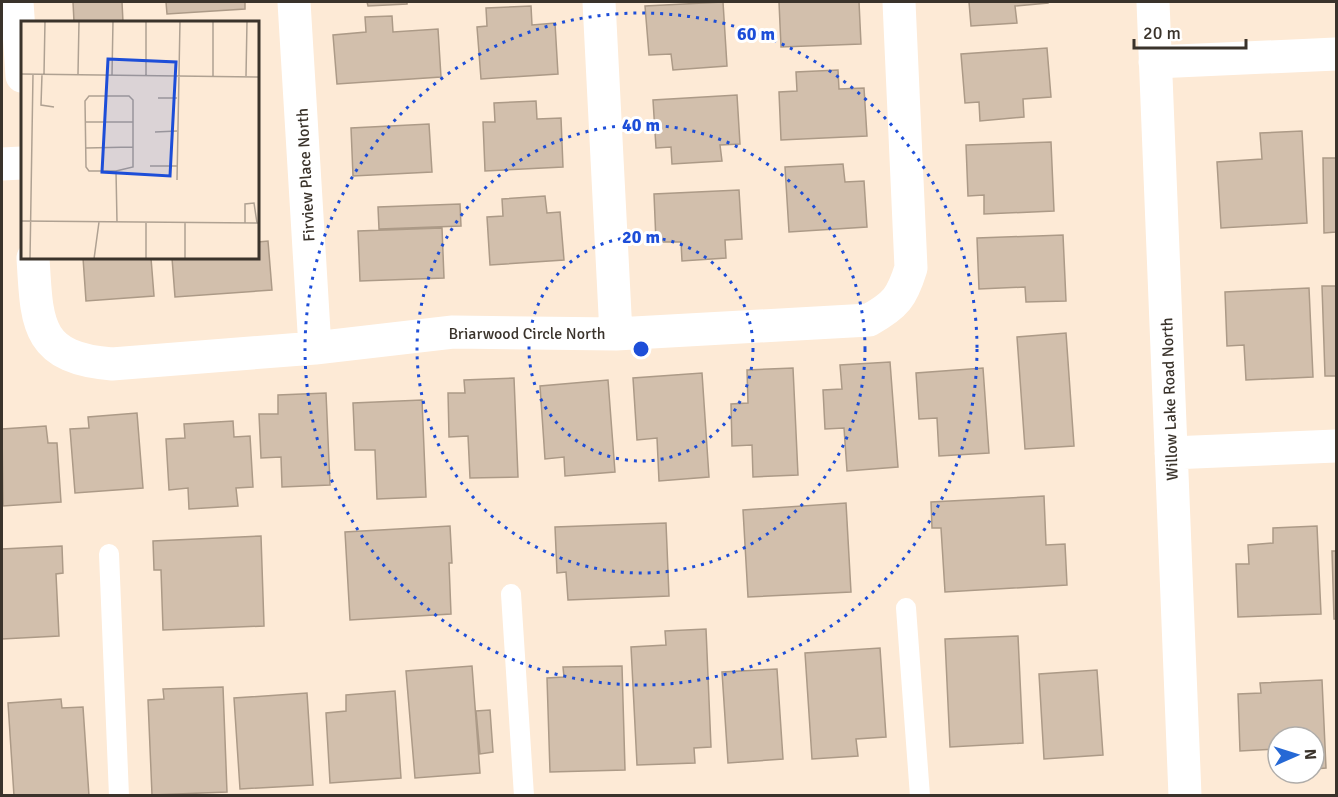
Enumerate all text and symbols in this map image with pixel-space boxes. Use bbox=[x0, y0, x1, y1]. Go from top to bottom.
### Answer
scale bar bbox=[1134, 12, 1246, 50]
inset map bbox=[21, 21, 260, 260]
text: 20 m bbox=[1143, 22, 1181, 44]
text: 60 m bbox=[737, 23, 775, 45]
street label: Firview Place North bbox=[293, 108, 319, 242]
text: 40 m bbox=[622, 114, 660, 136]
text: 20 m bbox=[622, 226, 660, 248]
street label: Willow Lake Road North bbox=[1157, 317, 1183, 481]
street label: Briarwood Circle North bbox=[448, 324, 606, 344]
centre of rings bbox=[631, 339, 651, 359]
north arrow bbox=[1266, 725, 1326, 785]
text: N bbox=[1300, 748, 1320, 760]

